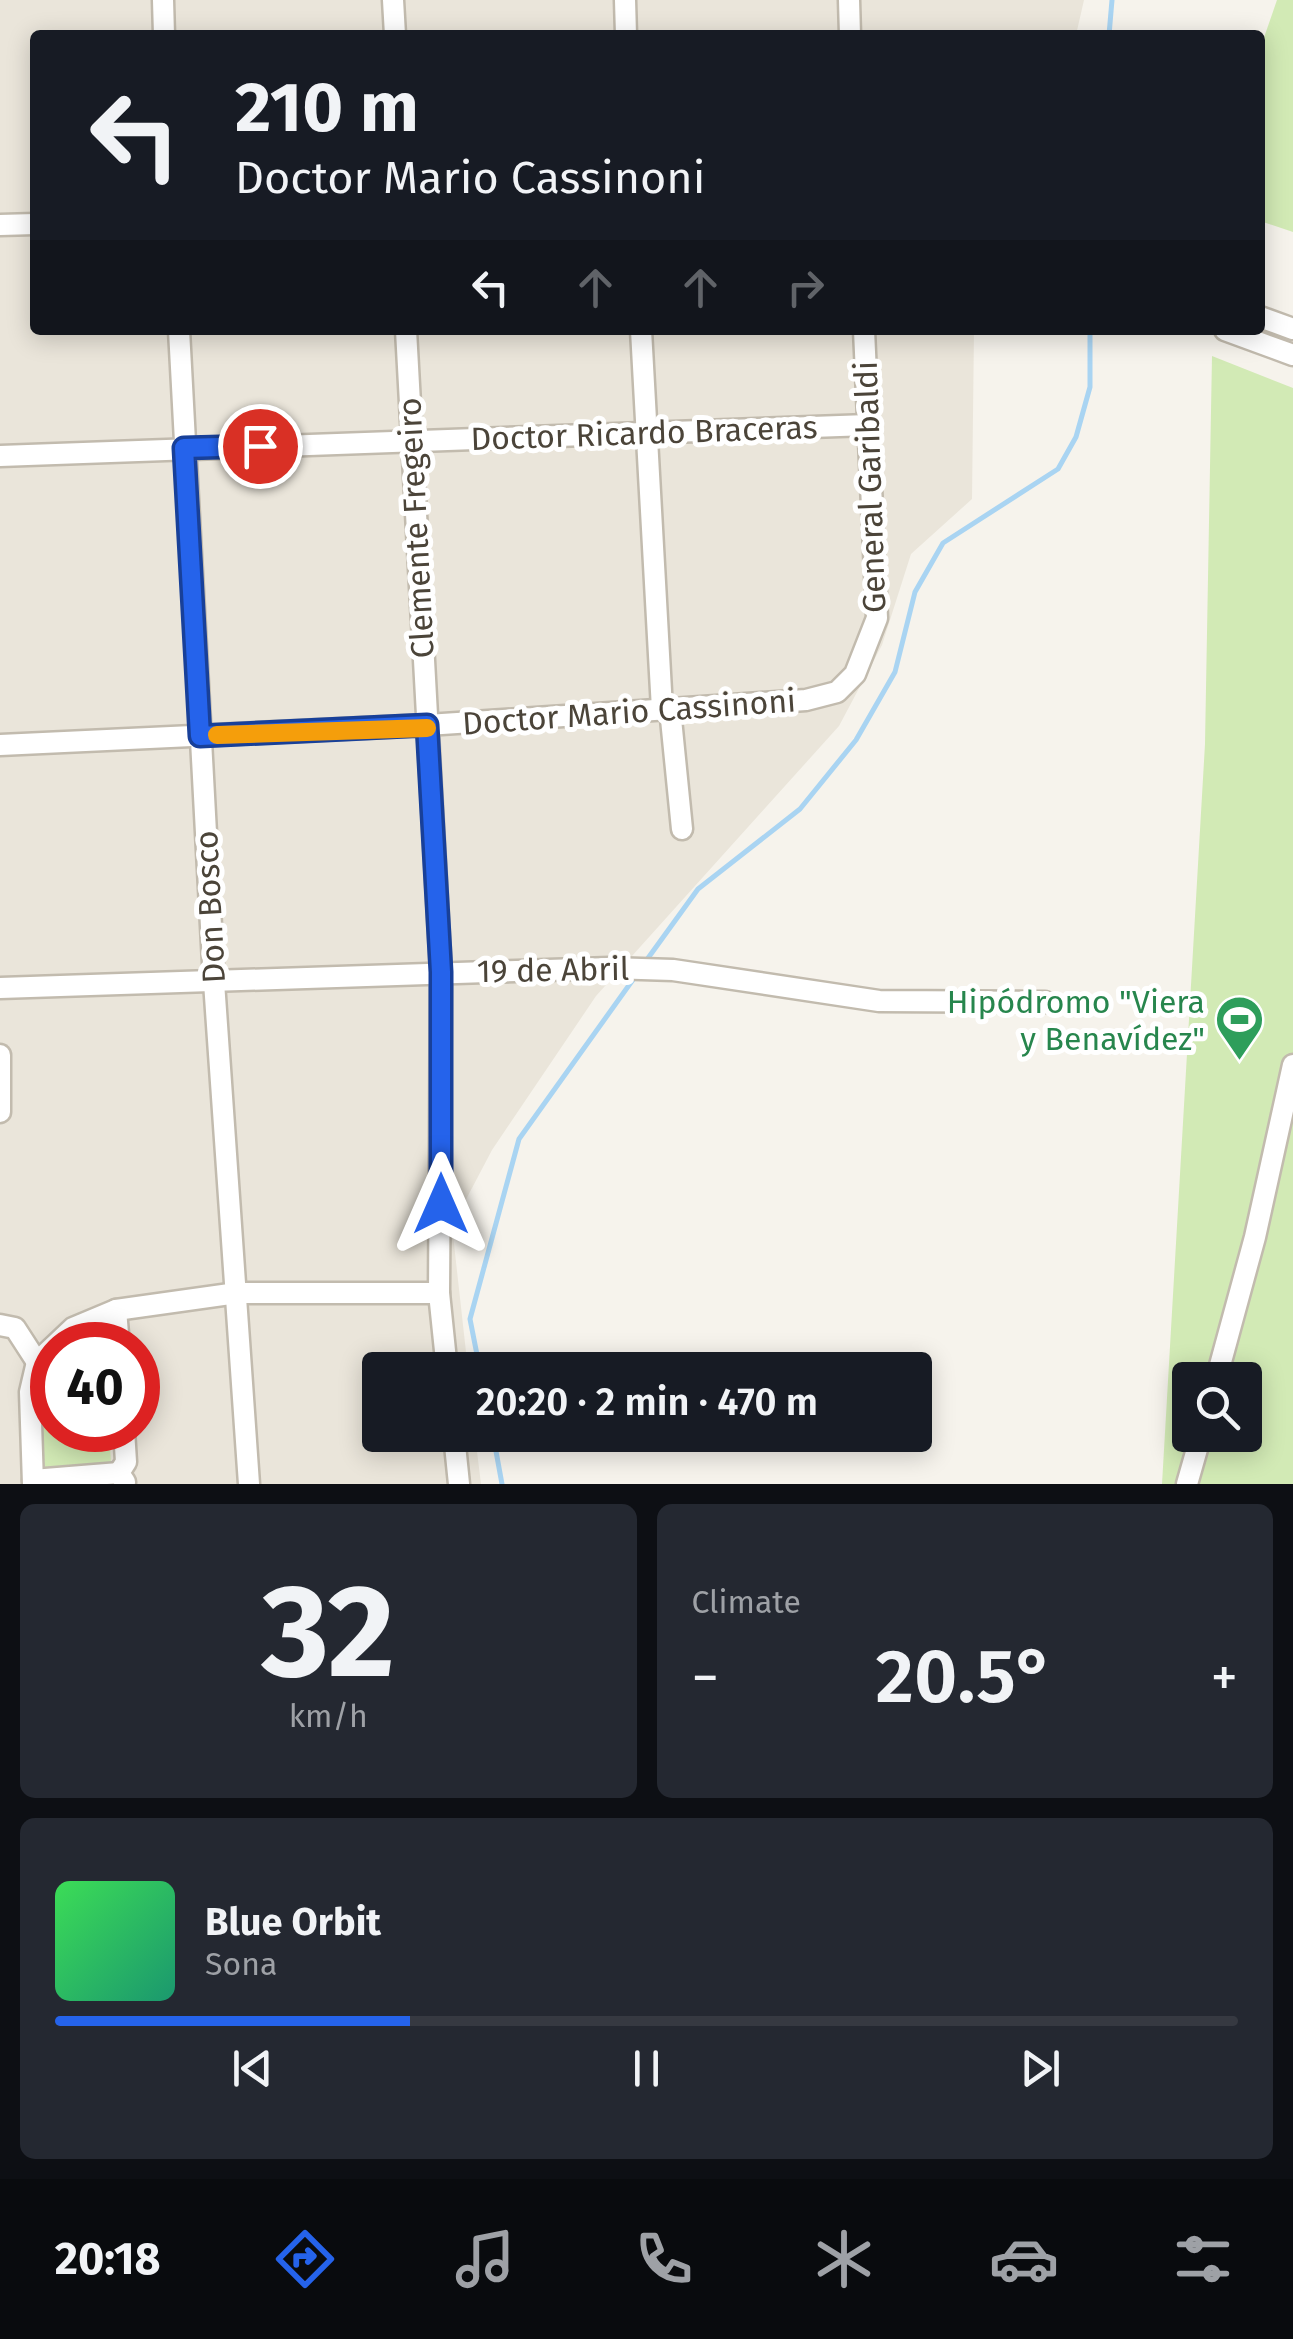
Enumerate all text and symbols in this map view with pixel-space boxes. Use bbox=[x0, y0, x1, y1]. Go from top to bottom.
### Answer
text: 210 m bbox=[235, 66, 419, 150]
icon: left bbox=[70, 70, 200, 200]
text: Doctor Mario Cassinoni bbox=[235, 151, 705, 205]
icon: left bbox=[463, 260, 518, 315]
icon: ahead bbox=[568, 260, 623, 315]
icon: ahead bbox=[673, 260, 728, 315]
icon: right bbox=[778, 260, 833, 315]
street label: General Garibaldi bbox=[847, 360, 893, 614]
street label: Clemente Fregeiro bbox=[390, 397, 442, 659]
pin bbox=[218, 404, 303, 489]
street label: Doctor Ricardo Braceras bbox=[470, 408, 818, 458]
icon: arrive bbox=[233, 419, 288, 474]
street label: Doctor Mario Cassinoni bbox=[461, 681, 797, 743]
street label: Don Bosco bbox=[187, 830, 233, 984]
street label: 19 de Abril bbox=[477, 950, 629, 990]
place label: Hipódromo "Viera y Benavídez" bbox=[947, 983, 1205, 1058]
sports icon: Hipódromo "Viera y Benavídez" bbox=[1214, 994, 1266, 1062]
position arrow bbox=[389, 1152, 493, 1256]
speed limit sign: 40 bbox=[30, 1322, 160, 1452]
map controls bbox=[1172, 1362, 1262, 1452]
button: search bbox=[1172, 1362, 1262, 1452]
text: 20:20 · 2 min · 470 m bbox=[476, 1379, 818, 1425]
text: 32 bbox=[261, 1554, 395, 1710]
text: Climate bbox=[692, 1583, 801, 1621]
text: 20.5° bbox=[876, 1632, 1054, 1722]
text: − bbox=[692, 1645, 719, 1711]
text: + bbox=[1211, 1645, 1238, 1711]
text: km/h bbox=[289, 1697, 368, 1735]
text: Blue Orbit bbox=[205, 1899, 381, 1945]
text: Sona bbox=[205, 1945, 277, 1983]
icon: previous bbox=[225, 2041, 280, 2096]
icon: pause bbox=[619, 2041, 674, 2096]
icon: next bbox=[1013, 2041, 1068, 2096]
icon: directions bbox=[270, 2224, 340, 2294]
icon: music bbox=[450, 2224, 520, 2294]
icon: phone bbox=[629, 2224, 699, 2294]
icon: climate bbox=[809, 2224, 879, 2294]
icon: car bbox=[989, 2224, 1059, 2294]
icon: filters bbox=[1168, 2224, 1238, 2294]
text: 20:18 bbox=[55, 2232, 161, 2286]

